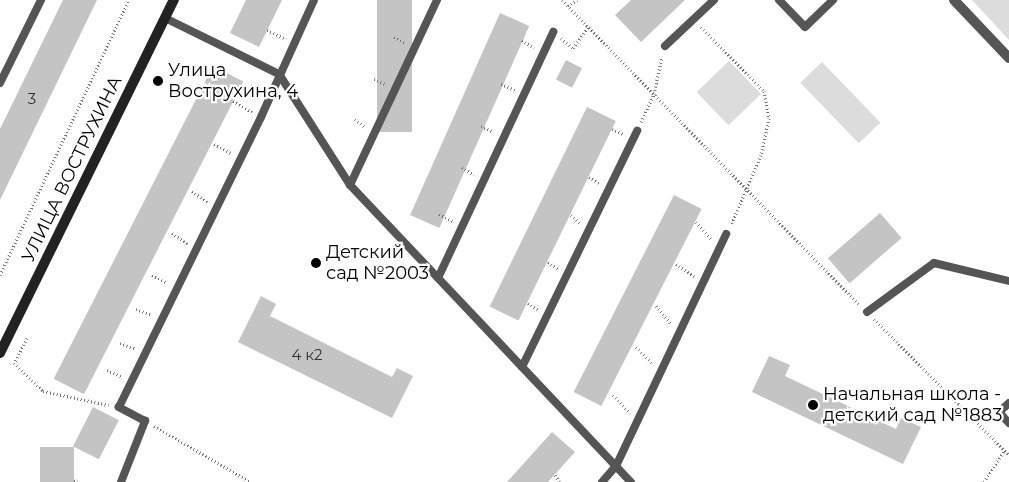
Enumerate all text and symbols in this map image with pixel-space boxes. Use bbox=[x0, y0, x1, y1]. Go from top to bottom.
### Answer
place label: Улица Вострухина, 4 bbox=[168, 60, 298, 102]
street label: УЛИЦА ВОСТРУХИНА bbox=[18, 73, 126, 265]
marker: Улица Вострухина, 4 bbox=[152, 75, 164, 87]
house number: 3 bbox=[28, 90, 36, 108]
place label: Детский сад №2003 bbox=[326, 242, 429, 284]
marker: Детский сад №2003 bbox=[310, 257, 322, 269]
house number: 4 к2 bbox=[291, 346, 323, 364]
place label: Начальная школа - детский сад №1883 bbox=[823, 384, 1002, 426]
marker: Начальная школа - детский сад №1883 bbox=[807, 399, 819, 411]

